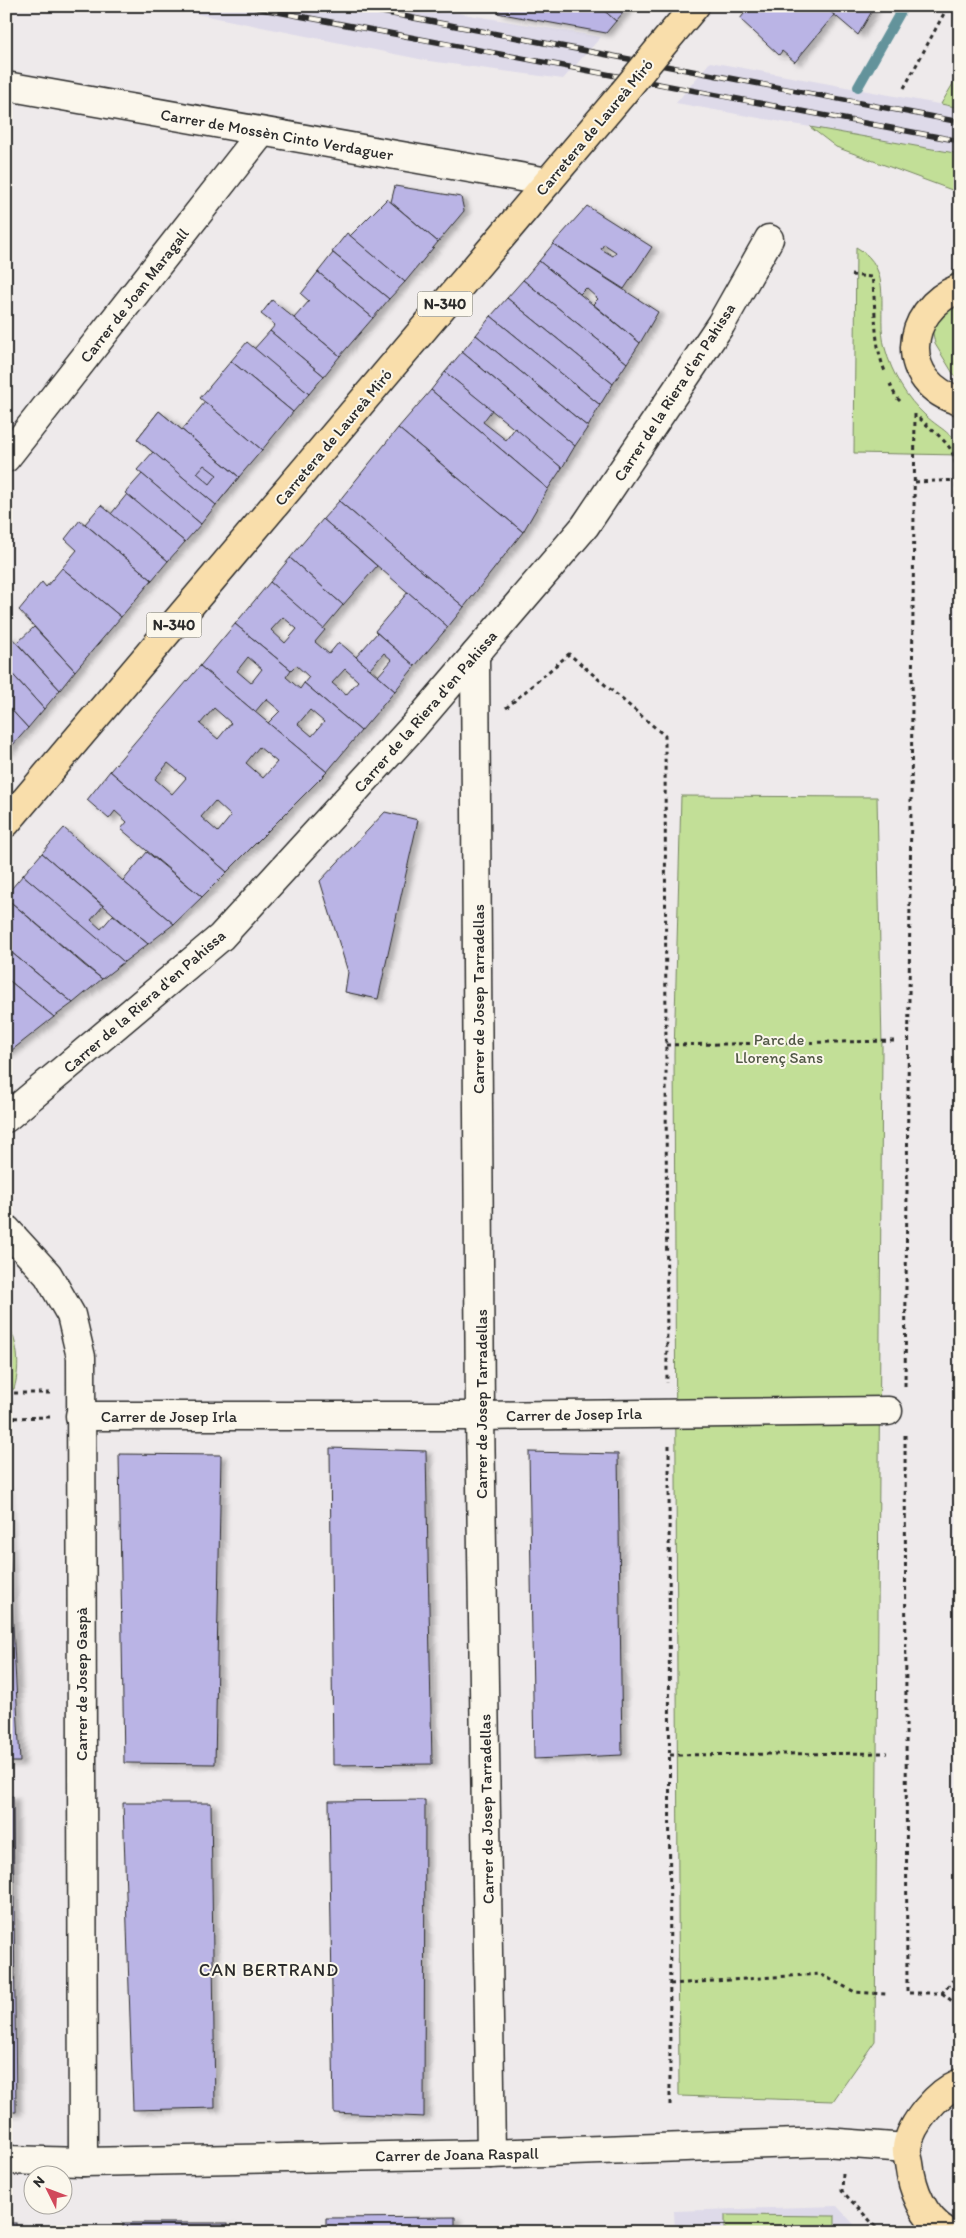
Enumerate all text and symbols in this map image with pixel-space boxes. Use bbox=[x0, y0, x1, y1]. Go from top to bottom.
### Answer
street label: Carretera de Laureà Miró bbox=[532, 55, 657, 200]
street label: Carrer de Mossèn Cinto Verdaguer bbox=[159, 105, 395, 164]
street label: Carrer de Joan Maragall bbox=[76, 224, 193, 366]
road number: N-340 bbox=[418, 292, 472, 316]
street label: Carrer de la Riera d'en Pahissa bbox=[610, 300, 739, 485]
street label: Carretera de Laureà Miró bbox=[271, 365, 396, 510]
road number: N-340 bbox=[146, 612, 202, 638]
street label: Carrer de la Riera d'en Pahissa bbox=[350, 626, 501, 796]
street label: Carrer de Josep Tarradellas bbox=[469, 904, 488, 1094]
street label: Carrer de la Riera d'en Pahissa bbox=[59, 926, 229, 1077]
park label: Parc de Llorenç Sans bbox=[735, 1030, 823, 1067]
street label: Carrer de Josep Tarradellas bbox=[472, 1309, 491, 1499]
street label: Carrer de Josep Irla bbox=[506, 1404, 643, 1425]
street label: Carrer de Josep Irla bbox=[101, 1407, 238, 1426]
street label: Carrer de Josep Gaspà bbox=[72, 1606, 91, 1761]
street label: Carrer de Josep Tarradellas bbox=[475, 1714, 498, 1904]
district label: CAN BERTRAND bbox=[199, 1959, 339, 1981]
street label: Carrer de Joana Raspall bbox=[375, 2144, 539, 2165]
north arrow bbox=[22, 2166, 72, 2216]
text: N bbox=[29, 2172, 48, 2191]

